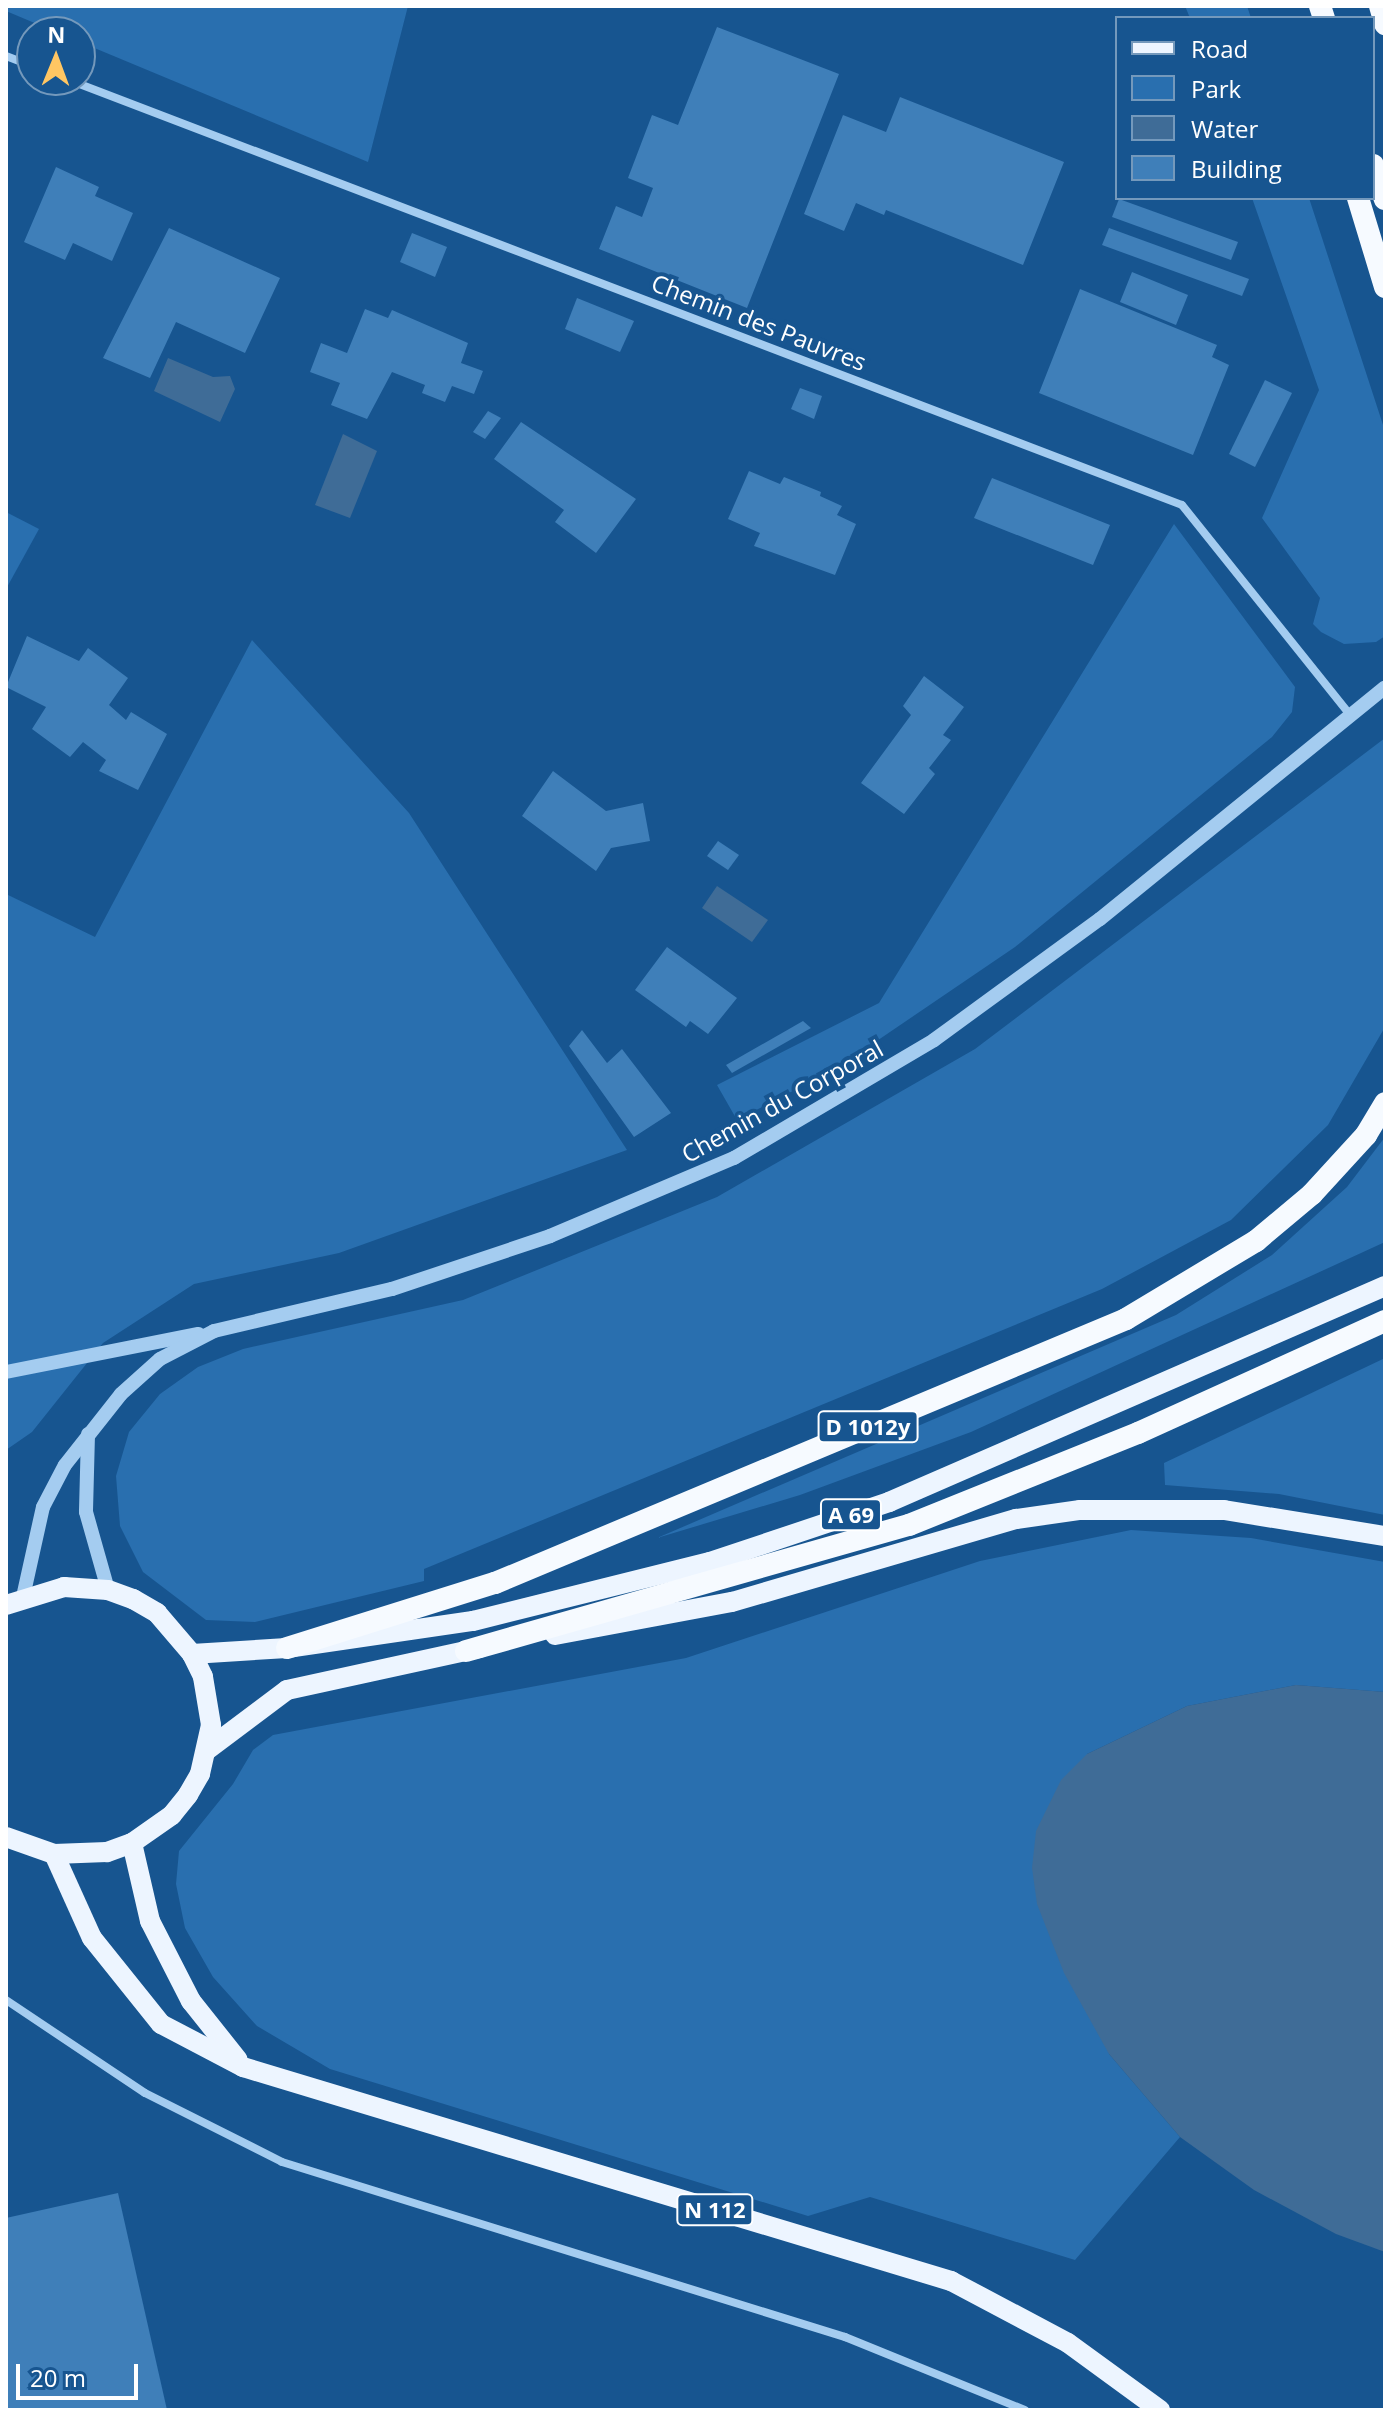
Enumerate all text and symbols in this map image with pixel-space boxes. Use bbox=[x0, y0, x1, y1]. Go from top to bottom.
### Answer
north arrow bbox=[16, 16, 96, 96]
legend bbox=[1115, 16, 1375, 200]
text: N bbox=[47, 19, 66, 49]
text: Road bbox=[1191, 32, 1248, 65]
text: Park bbox=[1191, 72, 1241, 105]
text: Water bbox=[1191, 112, 1258, 145]
text: Building bbox=[1191, 152, 1282, 185]
street label: Chemin des Pauvres bbox=[648, 268, 870, 376]
street label: Chemin du Corporal bbox=[676, 1034, 888, 1168]
road number: D 1012y bbox=[816, 1409, 920, 1445]
road number: A 69 bbox=[819, 1497, 883, 1533]
road number: N 112 bbox=[675, 2192, 755, 2228]
scale bar bbox=[20, 2348, 142, 2398]
text: 20 m bbox=[30, 2361, 86, 2394]

